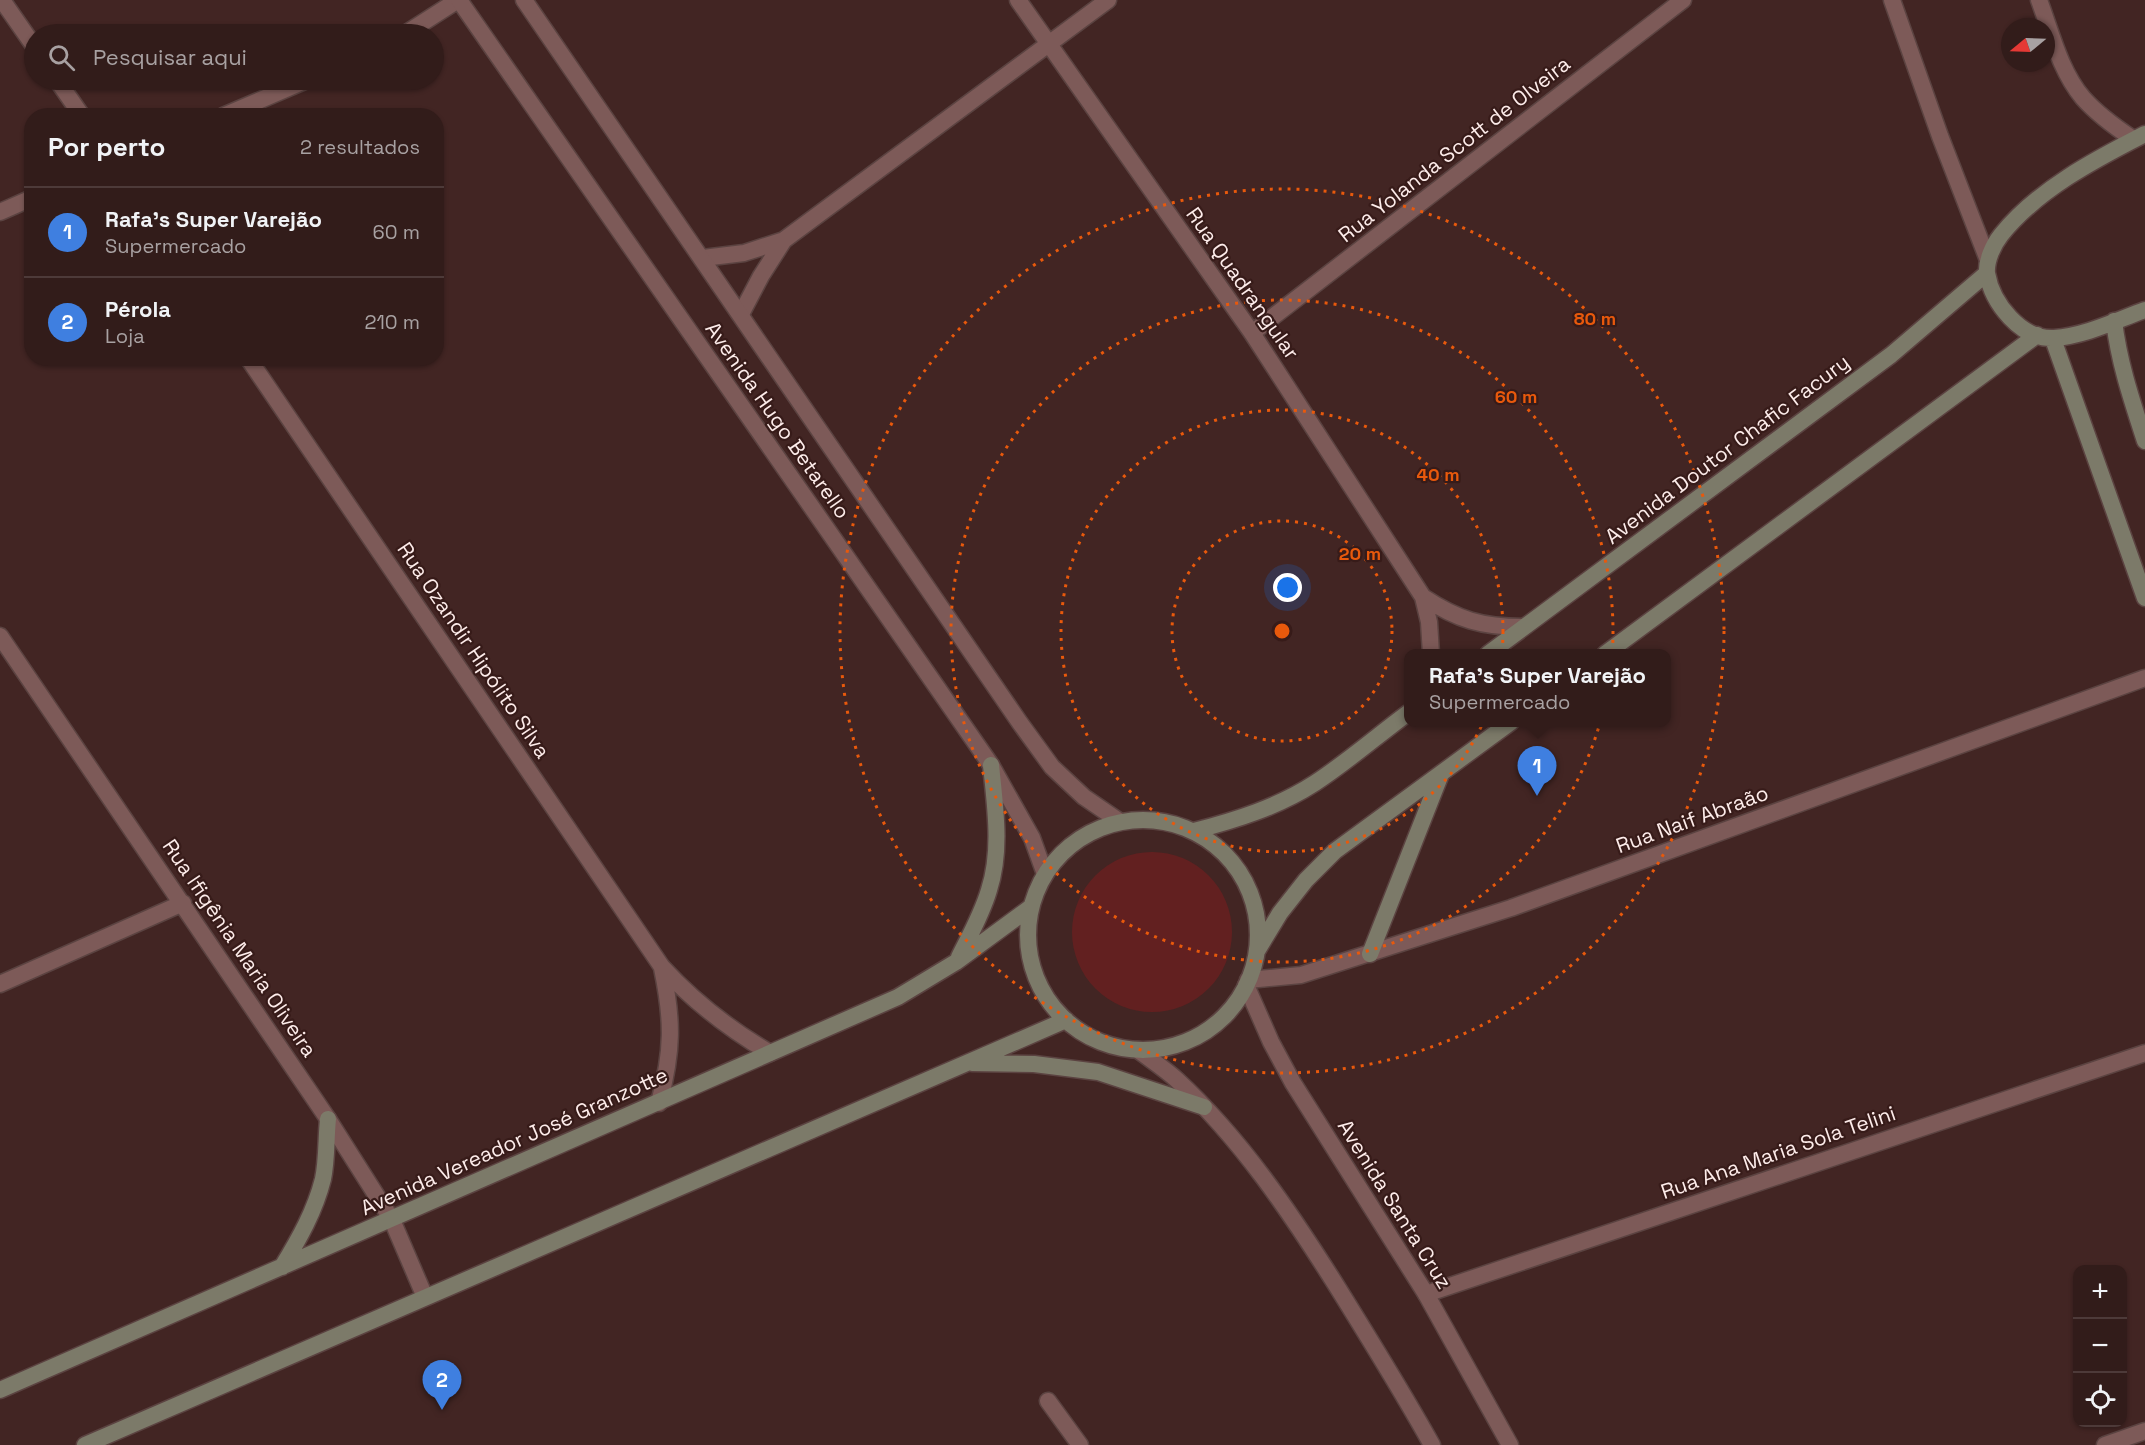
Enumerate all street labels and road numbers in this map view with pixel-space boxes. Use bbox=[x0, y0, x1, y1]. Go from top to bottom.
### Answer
street label: Rua Yolanda Scott de Olveira bbox=[1333, 50, 1575, 248]
street label: Rua Quadrangular bbox=[1180, 202, 1306, 364]
street label: Avenida Hugo Betarello bbox=[700, 316, 856, 524]
street label: Avenida Doutor Chafic Facury bbox=[1599, 348, 1855, 550]
street label: Rua Ozandir Hipólito Silva bbox=[392, 537, 556, 763]
street label: Rua Naif Abraão bbox=[1612, 779, 1772, 859]
street label: Rua Ifigênia Maria Oliveira bbox=[157, 834, 323, 1062]
street label: Avenida Vereador José Granzotte bbox=[356, 1061, 672, 1221]
street label: Rua Ana Maria Sola Telini bbox=[1657, 1099, 1899, 1205]
street label: Avenida Santa Cruz bbox=[1332, 1114, 1458, 1294]

